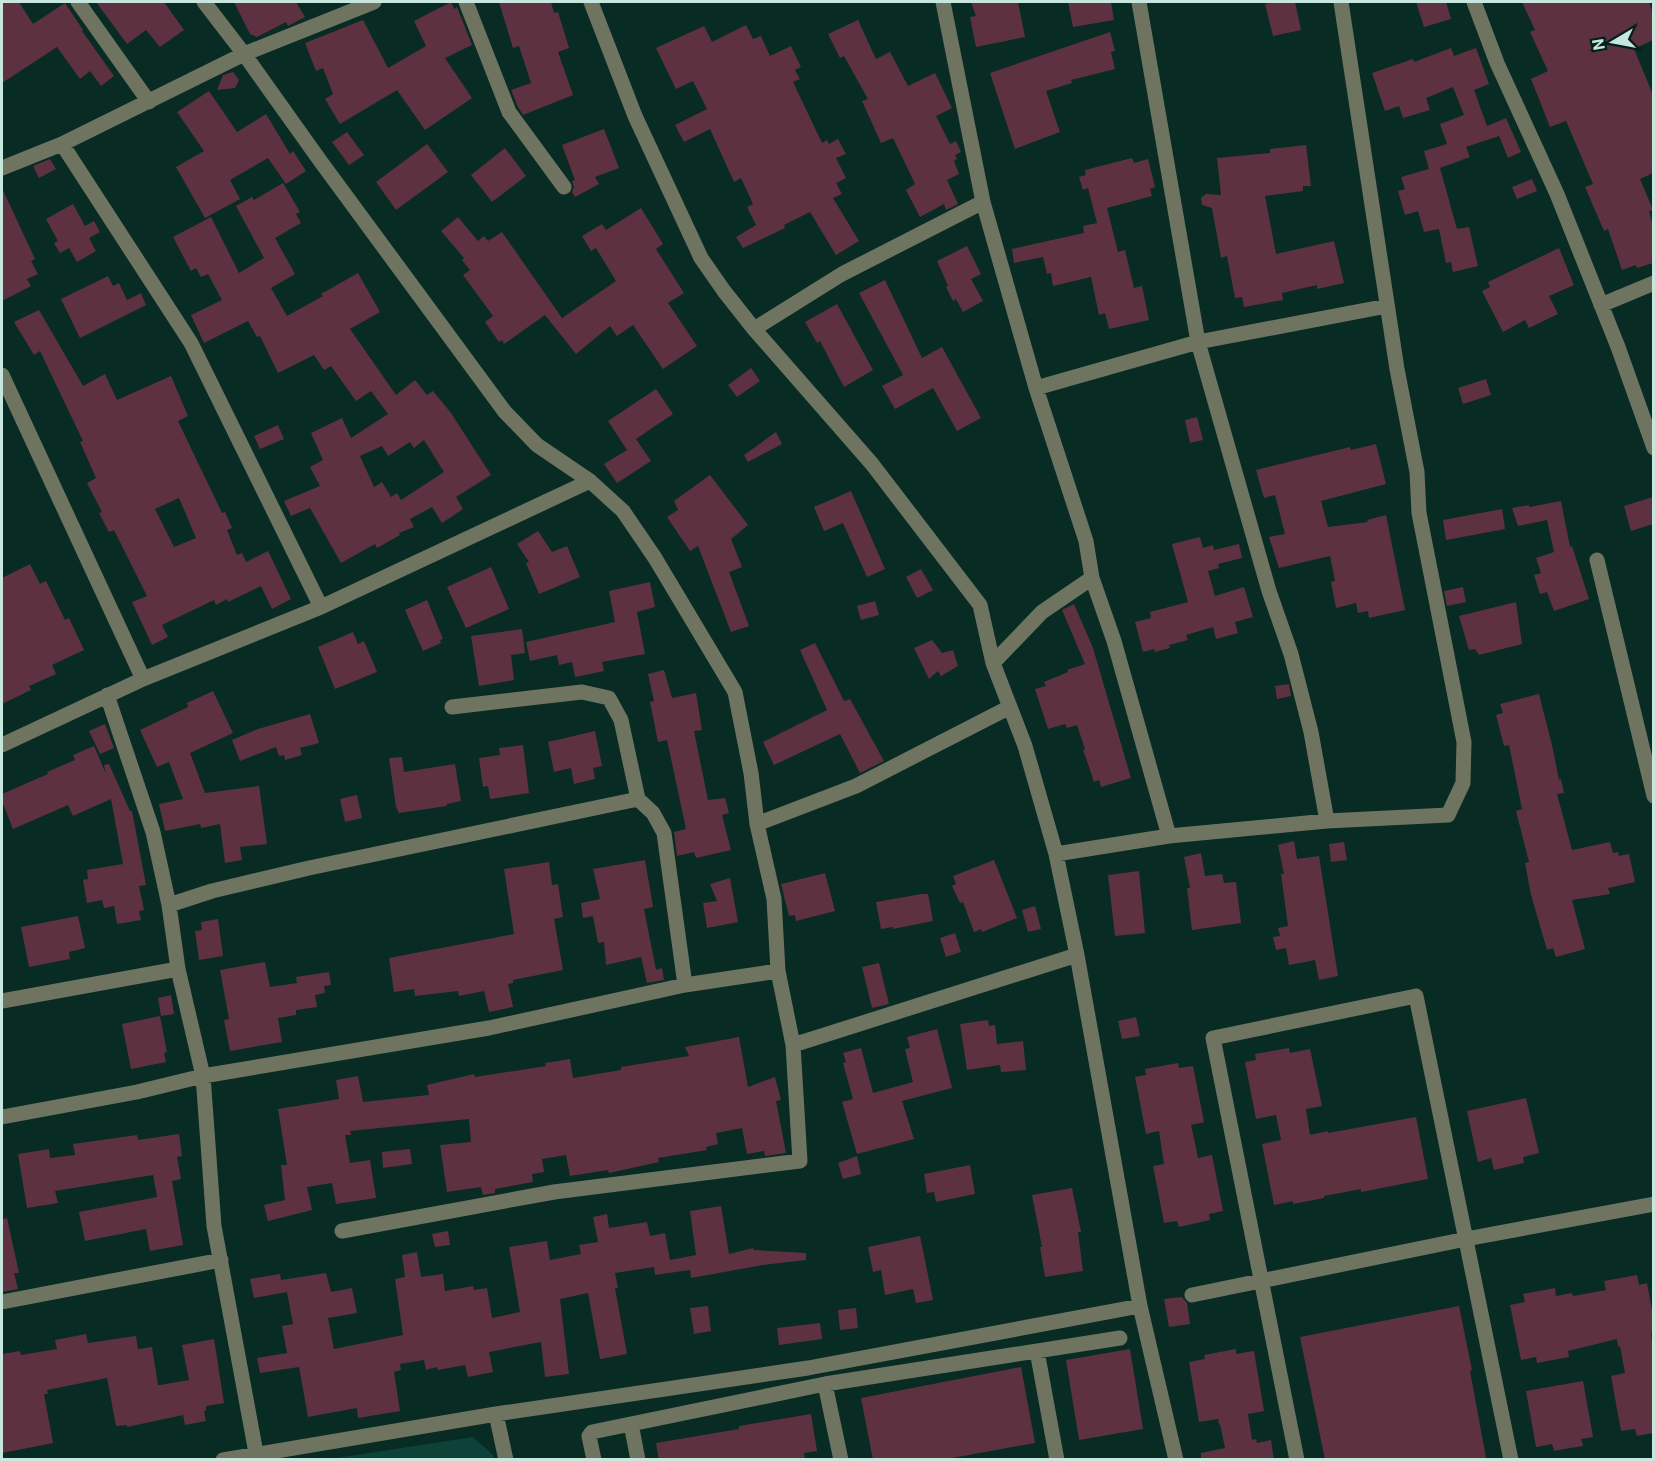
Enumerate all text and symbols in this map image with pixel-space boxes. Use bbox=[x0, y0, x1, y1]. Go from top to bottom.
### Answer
north arrow bbox=[1583, 12, 1643, 72]
text: N bbox=[1588, 37, 1609, 52]

